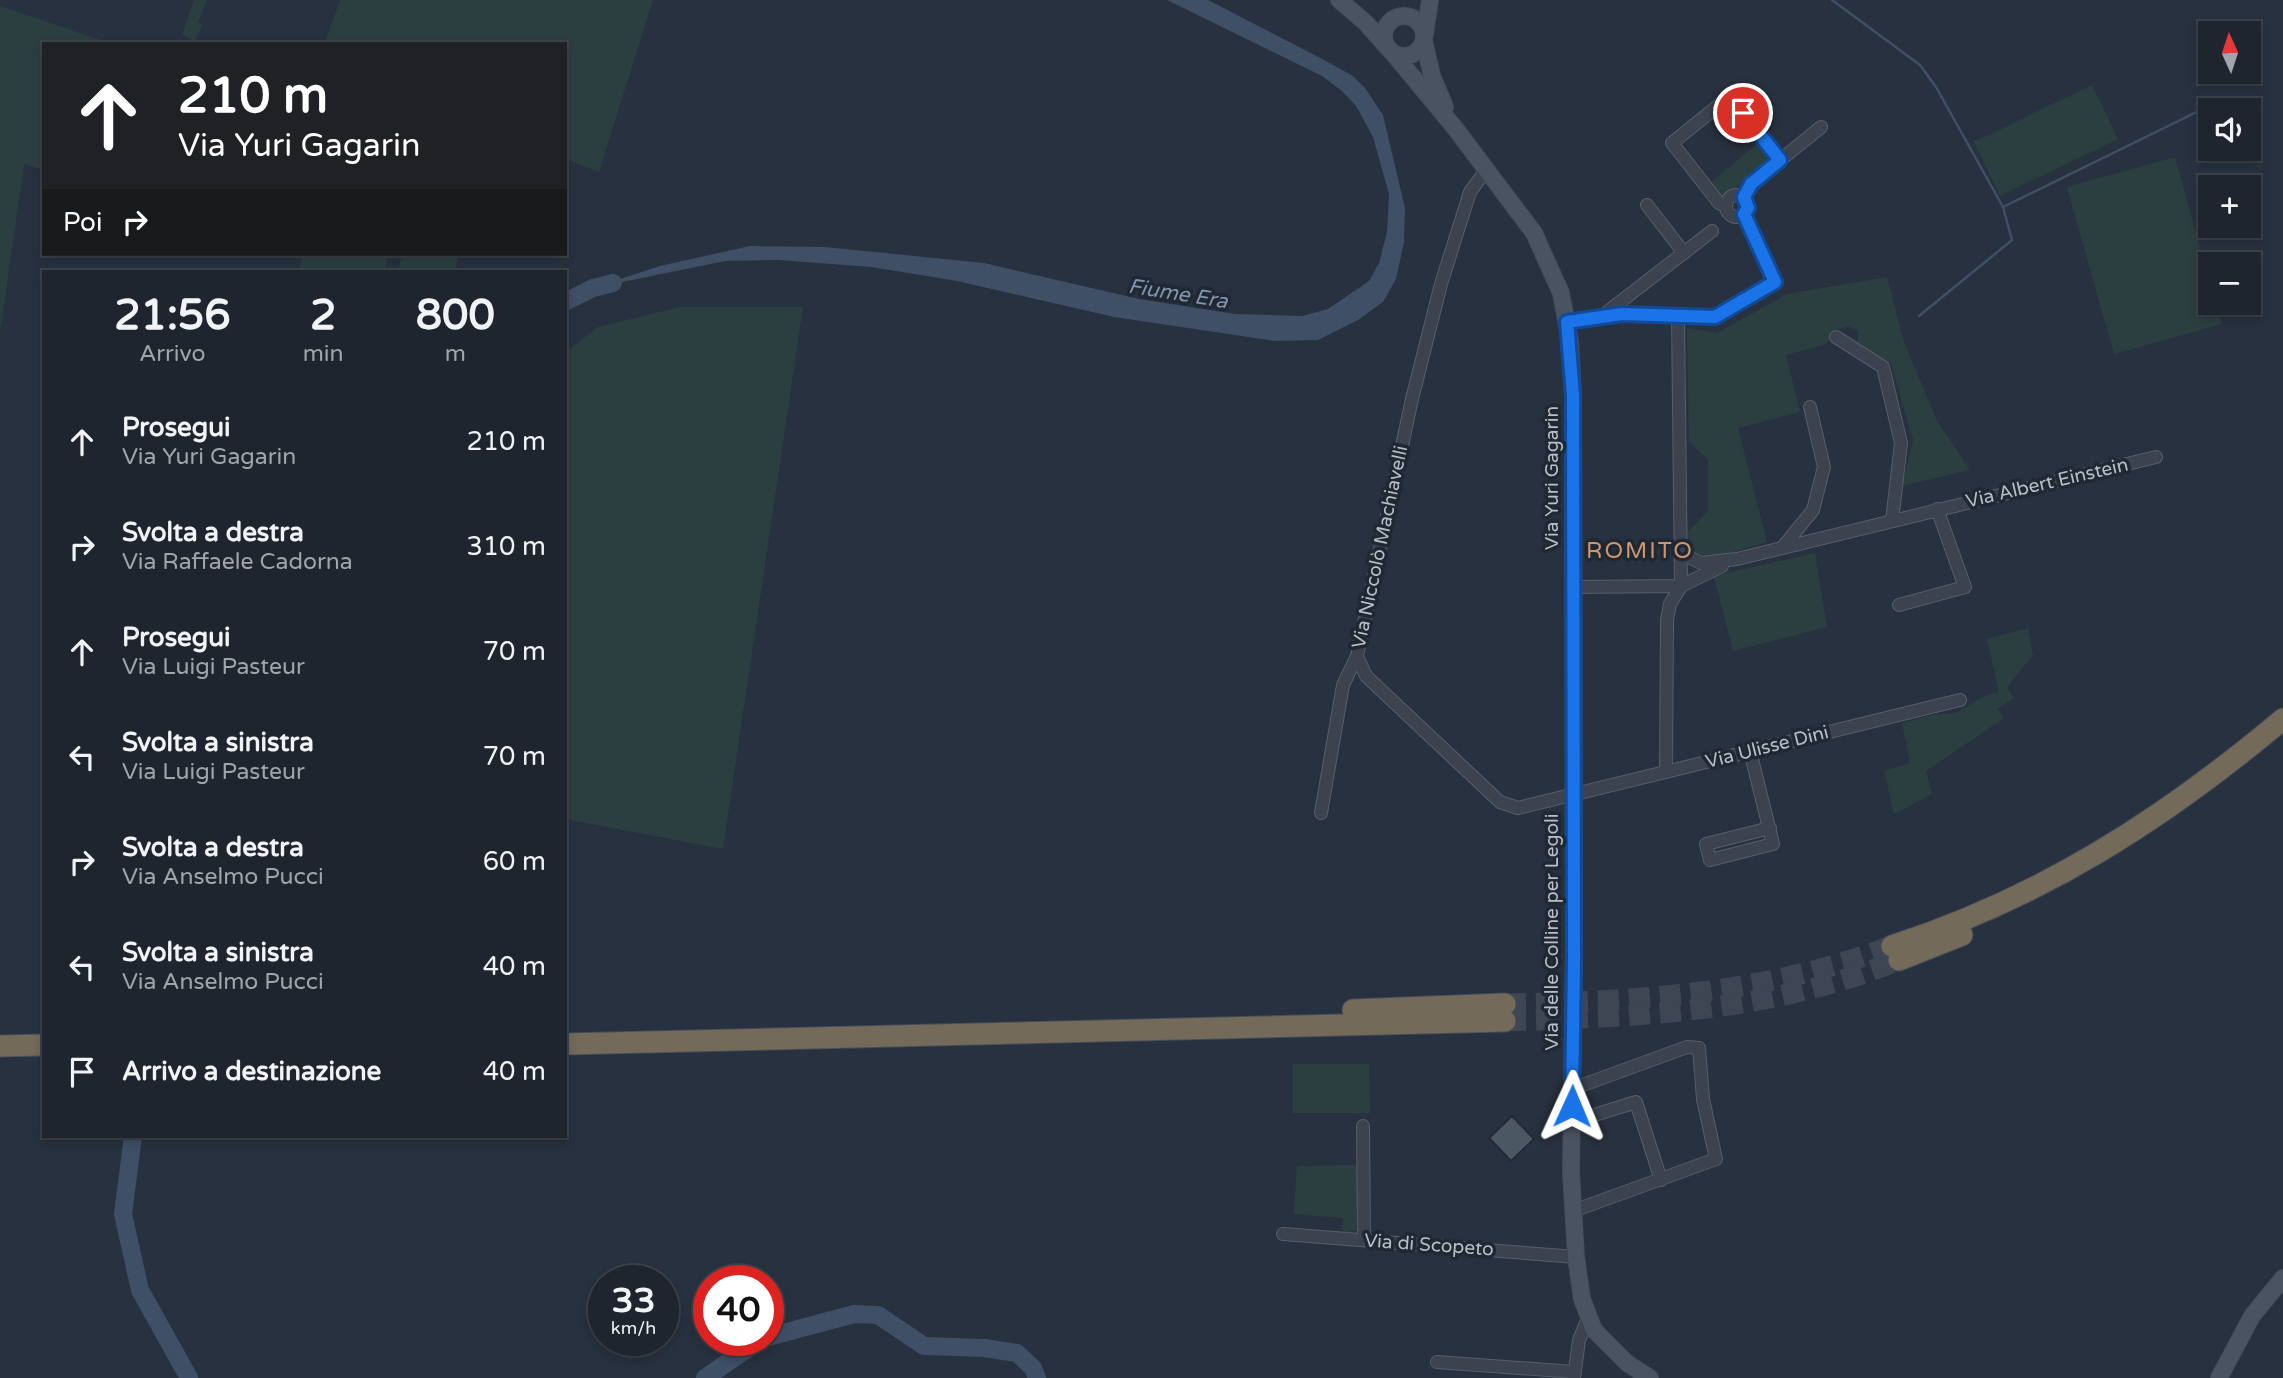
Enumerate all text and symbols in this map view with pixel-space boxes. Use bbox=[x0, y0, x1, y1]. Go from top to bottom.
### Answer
north arrow bbox=[2198, 21, 2261, 84]
map controls bbox=[2198, 21, 2261, 315]
text: 210 m bbox=[178, 67, 328, 126]
icon: ahead bbox=[63, 70, 154, 161]
pin bbox=[1713, 83, 1773, 143]
icon: arrive bbox=[1724, 94, 1762, 132]
button: sound bbox=[2198, 98, 2261, 161]
text: Via Yuri Gagarin bbox=[178, 127, 421, 165]
button: + bbox=[2198, 175, 2261, 238]
icon: right bbox=[116, 203, 154, 241]
text: Poi bbox=[63, 207, 102, 238]
button: − bbox=[2198, 252, 2261, 315]
water label: Fiume Era bbox=[1127, 274, 1231, 314]
text: 21:56 bbox=[114, 290, 231, 341]
text: 2 bbox=[310, 290, 336, 341]
text: 800 bbox=[416, 290, 495, 341]
text: Arrivo bbox=[139, 340, 206, 368]
text: min bbox=[303, 340, 344, 368]
text: m bbox=[445, 340, 466, 368]
street label: Via Yuri Gagarin bbox=[1541, 406, 1563, 550]
text: Prosegui bbox=[122, 412, 231, 443]
icon: ahead bbox=[63, 423, 101, 461]
text: 210 m bbox=[466, 426, 546, 457]
text: Via Yuri Gagarin bbox=[122, 443, 296, 471]
street label: Via Niccolò Machiavelli bbox=[1348, 444, 1412, 650]
street label: Via Albert Einstein bbox=[1964, 454, 2130, 512]
text: Svolta a destra bbox=[122, 517, 304, 548]
icon: right bbox=[63, 528, 101, 566]
text: 310 m bbox=[466, 531, 546, 562]
district label: ROMITO bbox=[1586, 537, 1694, 565]
text: Via Raffaele Cadorna bbox=[122, 548, 353, 576]
text: Prosegui bbox=[122, 622, 231, 653]
icon: ahead bbox=[63, 633, 101, 671]
text: 70 m bbox=[483, 636, 546, 667]
text: Via Luigi Pasteur bbox=[122, 653, 305, 681]
street label: Via Ulisse Dini bbox=[1703, 721, 1831, 773]
text: Svolta a sinistra bbox=[122, 727, 314, 758]
icon: left bbox=[63, 738, 101, 776]
text: 70 m bbox=[483, 741, 546, 772]
text: Via Luigi Pasteur bbox=[122, 758, 305, 786]
street label: Via delle Colline per Legoli bbox=[1541, 814, 1563, 1050]
text: Svolta a destra bbox=[122, 832, 304, 863]
icon: right bbox=[63, 843, 101, 881]
text: 60 m bbox=[483, 846, 546, 877]
text: Via Anselmo Pucci bbox=[122, 863, 324, 891]
text: Svolta a sinistra bbox=[122, 937, 314, 968]
icon: left bbox=[63, 948, 101, 986]
text: 40 m bbox=[483, 951, 546, 982]
text: Via Anselmo Pucci bbox=[122, 968, 324, 996]
icon: arrive bbox=[63, 1053, 101, 1091]
text: Arrivo a destinazione bbox=[122, 1056, 381, 1087]
text: 40 m bbox=[483, 1056, 546, 1087]
position arrow bbox=[1535, 1069, 1609, 1143]
street label: Via di Scopeto bbox=[1364, 1230, 1494, 1260]
speed limit sign: 40 bbox=[693, 1265, 784, 1356]
text: 33 bbox=[612, 1280, 655, 1322]
text: km/h bbox=[611, 1317, 656, 1339]

